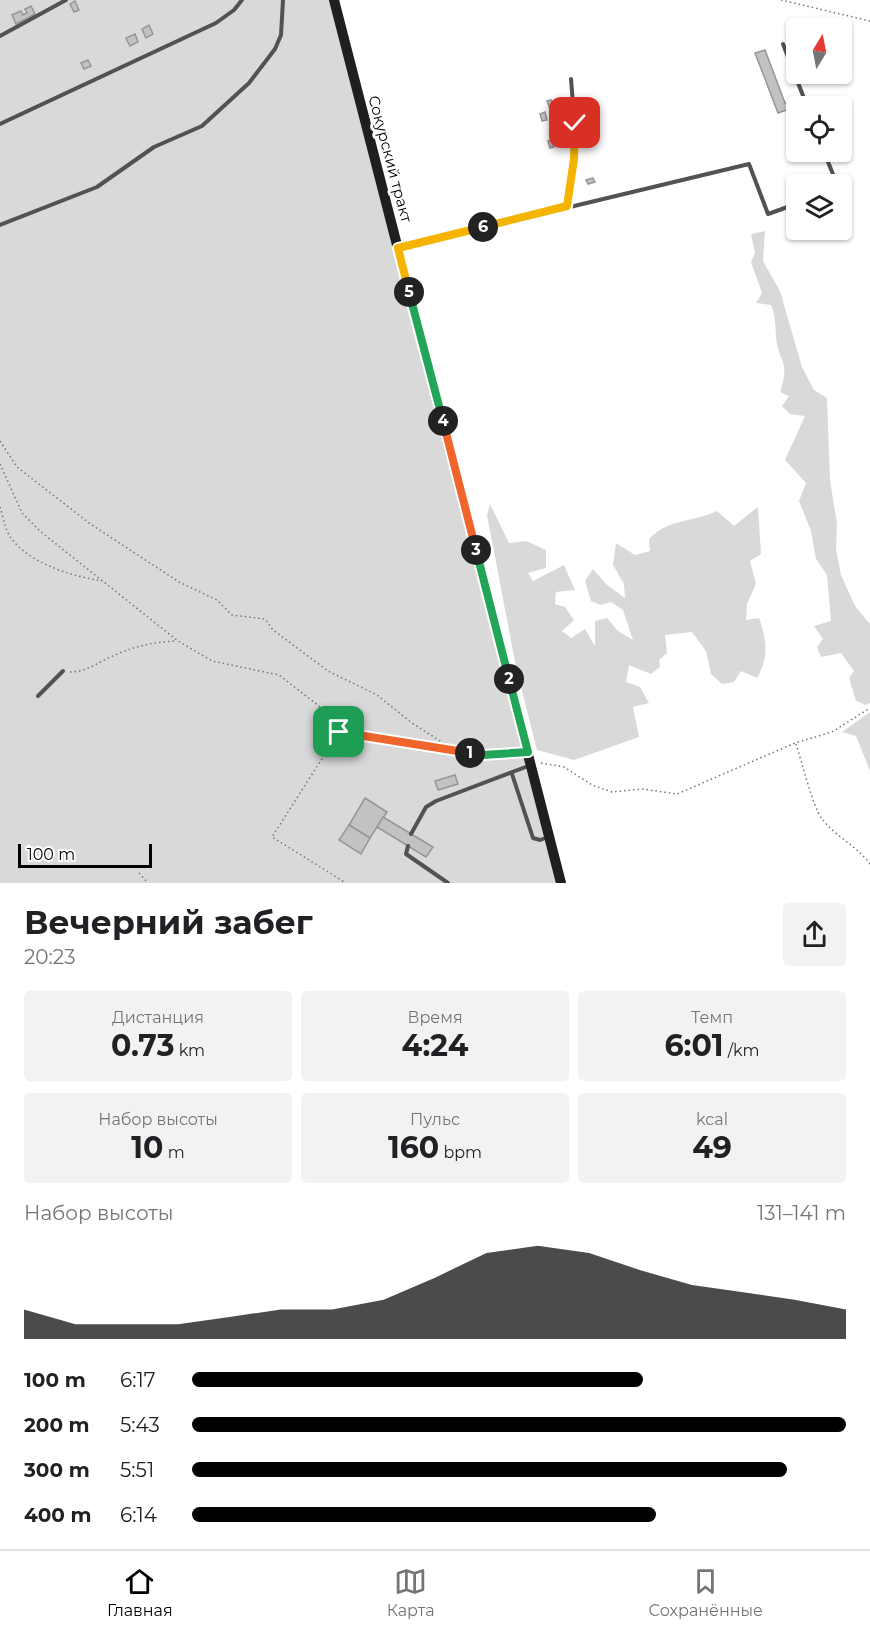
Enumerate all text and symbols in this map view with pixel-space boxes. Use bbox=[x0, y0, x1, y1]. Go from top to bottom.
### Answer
north arrow bbox=[786, 18, 852, 84]
map controls bbox=[786, 18, 852, 240]
street label: Сокурский тракт bbox=[364, 93, 417, 225]
button: locate bbox=[786, 96, 852, 162]
pin bbox=[549, 97, 600, 148]
icon: check bbox=[558, 106, 591, 139]
button: layers bbox=[786, 174, 852, 240]
pin: 6 bbox=[468, 212, 498, 242]
text: 6 bbox=[478, 217, 488, 236]
pin: 5 bbox=[394, 277, 424, 307]
text: 5 bbox=[404, 282, 414, 301]
pin: 4 bbox=[428, 406, 458, 436]
text: 4 bbox=[437, 411, 449, 430]
pin: 3 bbox=[461, 535, 491, 565]
text: 3 bbox=[471, 540, 481, 559]
pin: 2 bbox=[494, 664, 524, 694]
text: 2 bbox=[504, 669, 514, 688]
pin bbox=[313, 706, 364, 757]
icon: arrive bbox=[322, 715, 355, 748]
pin: 1 bbox=[455, 738, 485, 768]
text: 1 bbox=[467, 743, 473, 762]
scale bar bbox=[18, 841, 152, 869]
text: 100 m bbox=[27, 845, 75, 864]
text: Вечерний забег bbox=[24, 902, 313, 942]
button: share bbox=[783, 903, 846, 966]
text: 20:23 bbox=[24, 945, 75, 969]
text: Дистанция bbox=[112, 1008, 204, 1027]
text: Время bbox=[407, 1008, 463, 1027]
text: Темп bbox=[691, 1008, 733, 1027]
text: 0.73 bbox=[111, 1027, 174, 1064]
text: 4:24 bbox=[402, 1027, 468, 1064]
text: 6:01 bbox=[664, 1027, 723, 1064]
text: km bbox=[174, 1041, 205, 1060]
text: /km bbox=[723, 1041, 760, 1060]
text: Набор высоты bbox=[98, 1110, 218, 1129]
text: Пульс bbox=[410, 1110, 460, 1129]
text: kcal bbox=[696, 1110, 728, 1129]
text: 10 bbox=[131, 1129, 163, 1166]
text: 160 bbox=[388, 1129, 439, 1166]
text: 49 bbox=[692, 1129, 732, 1166]
text: m bbox=[163, 1143, 185, 1162]
text: bpm bbox=[439, 1143, 482, 1162]
text: Набор высоты bbox=[24, 1201, 173, 1225]
text: 131–141 m bbox=[757, 1201, 846, 1225]
text: 100 m bbox=[24, 1368, 86, 1392]
text: 6:17 bbox=[120, 1368, 155, 1392]
text: 200 m bbox=[24, 1413, 90, 1437]
text: 5:43 bbox=[120, 1413, 160, 1437]
text: 300 m bbox=[24, 1458, 90, 1482]
text: 5:51 bbox=[120, 1458, 154, 1482]
text: 400 m bbox=[24, 1503, 92, 1527]
text: 6:14 bbox=[120, 1503, 157, 1527]
tab: Главная bbox=[107, 1565, 173, 1620]
tab: Карта bbox=[387, 1565, 435, 1620]
tab: Сохранённые bbox=[649, 1565, 763, 1620]

